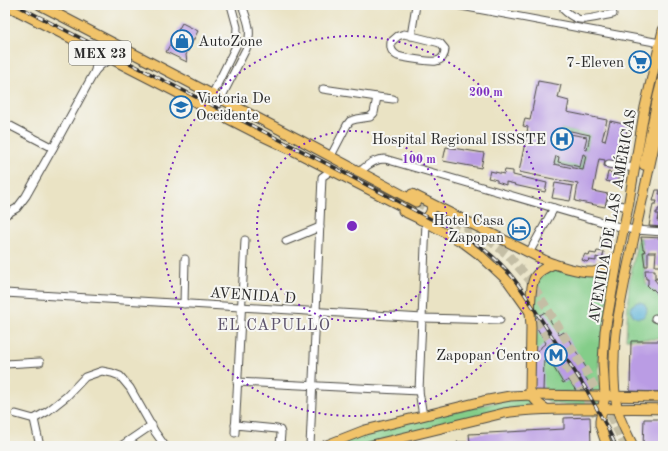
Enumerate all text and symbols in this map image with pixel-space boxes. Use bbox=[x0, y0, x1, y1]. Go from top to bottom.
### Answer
shop icon: AutoZone bbox=[169, 28, 195, 54]
place label: AutoZone bbox=[198, 35, 262, 50]
road number: MEX 23 bbox=[69, 41, 131, 65]
supermarket icon: 7-Eleven bbox=[627, 49, 653, 75]
place label: 7-Eleven bbox=[566, 56, 624, 71]
text: 200 m bbox=[469, 87, 503, 99]
place label: Victoria De Occidente bbox=[196, 92, 271, 124]
school or university icon: Victoria De Occidente bbox=[168, 94, 194, 120]
street label: AVENIDA DE LAS AMÉRICAS bbox=[584, 108, 640, 324]
hospital icon: Hospital Regional ISSSTE bbox=[549, 126, 575, 152]
place label: Hospital Regional ISSSTE bbox=[372, 133, 546, 148]
text: 100 m bbox=[402, 154, 436, 166]
place label: Hotel Casa Zapopan bbox=[433, 214, 505, 246]
hotel icon: Hotel Casa Zapopan bbox=[506, 216, 532, 242]
centre of rings bbox=[345, 219, 359, 233]
street label: AVENIDA D bbox=[209, 286, 297, 307]
district label: EL CAPULLO bbox=[217, 318, 331, 334]
metro station icon: Zapopan Centro bbox=[543, 342, 569, 368]
place label: Zapopan Centro bbox=[436, 349, 540, 364]

